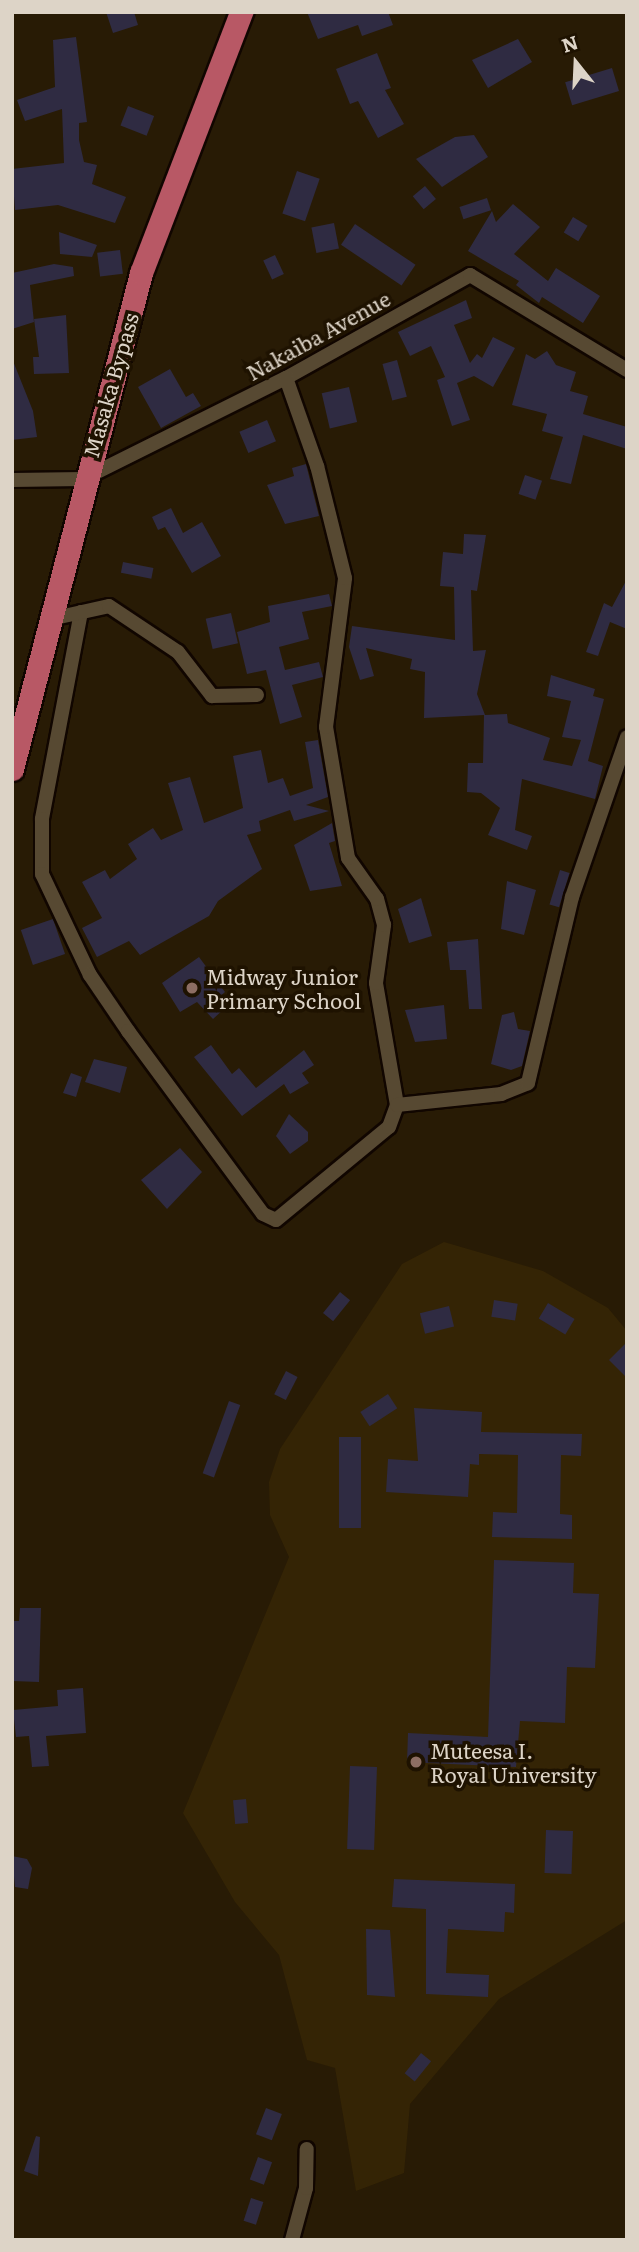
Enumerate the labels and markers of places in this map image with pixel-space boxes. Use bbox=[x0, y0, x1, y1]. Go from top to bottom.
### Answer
place label: Midway Junior Primary School bbox=[206, 963, 361, 1013]
marker: Midway Junior Primary School bbox=[184, 980, 200, 996]
place label: Muteesa I. Royal University bbox=[430, 1737, 597, 1787]
marker: Muteesa I. Royal University bbox=[408, 1754, 424, 1770]

